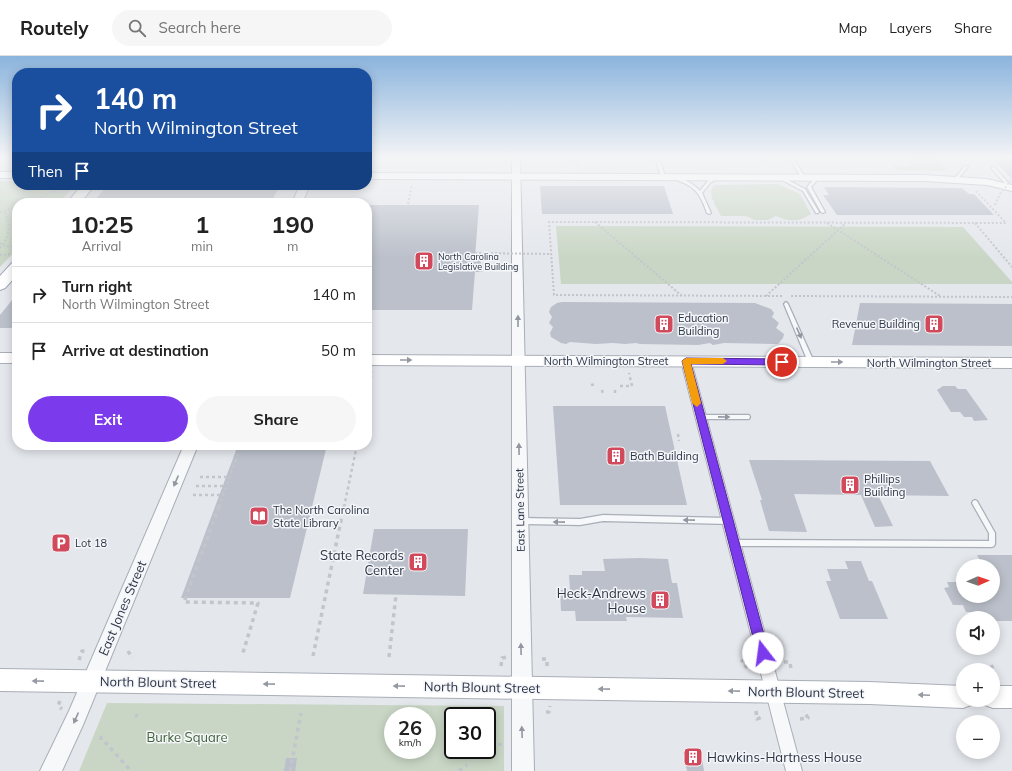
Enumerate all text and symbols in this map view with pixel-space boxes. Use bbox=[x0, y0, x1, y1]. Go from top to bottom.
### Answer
search box bbox=[112, 10, 392, 46]
text: Routely bbox=[20, 16, 88, 40]
icon: search bbox=[126, 17, 148, 39]
text: Search here bbox=[158, 18, 241, 37]
text: Map bbox=[838, 19, 867, 37]
text: Layers bbox=[889, 19, 932, 37]
text: Share bbox=[954, 19, 992, 37]
text: 140 m bbox=[94, 81, 177, 116]
icon: right bbox=[28, 84, 80, 136]
text: North Wilmington Street bbox=[94, 116, 298, 139]
icon: arrive bbox=[71, 160, 93, 182]
text: Then bbox=[28, 162, 63, 181]
text: 10:25 bbox=[70, 209, 133, 239]
text: 1 bbox=[195, 209, 209, 239]
text: 190 bbox=[271, 209, 314, 239]
text: Arrival bbox=[82, 238, 121, 254]
text: min bbox=[191, 238, 213, 254]
text: m bbox=[287, 238, 298, 254]
building icon: North Carolina Legislative Building bbox=[413, 250, 435, 272]
place label: North Carolina Legislative Building bbox=[438, 251, 518, 272]
text: Turn right bbox=[62, 277, 132, 296]
icon: right bbox=[28, 284, 50, 306]
text: 140 m bbox=[312, 285, 356, 304]
text: North Wilmington Street bbox=[62, 296, 209, 312]
place label: Education Building bbox=[678, 311, 729, 338]
building icon: Education Building bbox=[653, 313, 675, 335]
building icon: Revenue Building bbox=[923, 313, 945, 335]
one-way arrow bbox=[515, 314, 521, 327]
place label: Revenue Building bbox=[832, 317, 920, 331]
one-way arrow bbox=[795, 327, 802, 339]
icon: arrive bbox=[28, 340, 50, 362]
text: Arrive at destination bbox=[62, 341, 209, 360]
text: 50 m bbox=[321, 341, 356, 360]
pin bbox=[765, 345, 799, 379]
icon: arrive bbox=[771, 351, 793, 373]
street label: North Wilmington Street bbox=[544, 354, 668, 368]
street label: North Wilmington Street bbox=[867, 356, 991, 370]
one-way arrow bbox=[400, 357, 413, 363]
one-way arrow bbox=[831, 359, 844, 365]
button: Exit bbox=[28, 396, 188, 442]
button: Share bbox=[196, 396, 356, 442]
one-way arrow bbox=[718, 414, 731, 420]
one-way arrow bbox=[516, 442, 522, 455]
building icon: Bath Building bbox=[605, 445, 627, 467]
place label: Bath Building bbox=[630, 449, 699, 463]
street label: East Lane Street bbox=[512, 468, 528, 552]
place label: Phillips Building bbox=[864, 472, 905, 499]
building icon: Phillips Building bbox=[839, 474, 861, 496]
one-way arrow bbox=[173, 475, 179, 486]
place label: The North Carolina State Library bbox=[273, 503, 369, 530]
library icon: The North Carolina State Library bbox=[248, 505, 270, 527]
one-way arrow bbox=[682, 517, 695, 523]
one-way arrow bbox=[552, 519, 565, 525]
parking icon: Lot 18 bbox=[50, 532, 72, 554]
place label: Lot 18 bbox=[75, 536, 107, 550]
place label: State Records Center bbox=[320, 547, 404, 578]
building icon: State Records Center bbox=[407, 551, 429, 573]
street label: East Jones Street bbox=[95, 558, 149, 658]
north arrow bbox=[956, 559, 1000, 603]
map controls bbox=[956, 559, 1000, 759]
place label: Heck-Andrews House bbox=[557, 585, 646, 616]
building icon: Heck-Andrews House bbox=[649, 589, 671, 611]
button: sound bbox=[956, 611, 1000, 655]
position arrow bbox=[742, 632, 784, 674]
one-way arrow bbox=[518, 642, 524, 655]
button: + bbox=[956, 663, 1000, 707]
street label: North Blount Street bbox=[100, 673, 217, 691]
one-way arrow bbox=[31, 678, 44, 684]
street label: North Blount Street bbox=[424, 678, 541, 696]
one-way arrow bbox=[262, 681, 275, 687]
one-way arrow bbox=[392, 683, 405, 689]
street label: North Blount Street bbox=[748, 683, 865, 701]
one-way arrow bbox=[597, 686, 610, 692]
one-way arrow bbox=[727, 688, 740, 694]
one-way arrow bbox=[918, 692, 930, 699]
speed limit sign: 30 bbox=[444, 707, 496, 759]
one-way arrow bbox=[72, 712, 78, 724]
text: 26 bbox=[398, 715, 422, 740]
button: − bbox=[956, 715, 1000, 759]
one-way arrow bbox=[519, 726, 526, 738]
park label: Burke Square bbox=[147, 729, 227, 745]
text: km/h bbox=[399, 736, 421, 749]
building icon: Hawkins-Hartness House bbox=[682, 746, 704, 768]
place label: Hawkins-Hartness House bbox=[707, 749, 862, 765]

